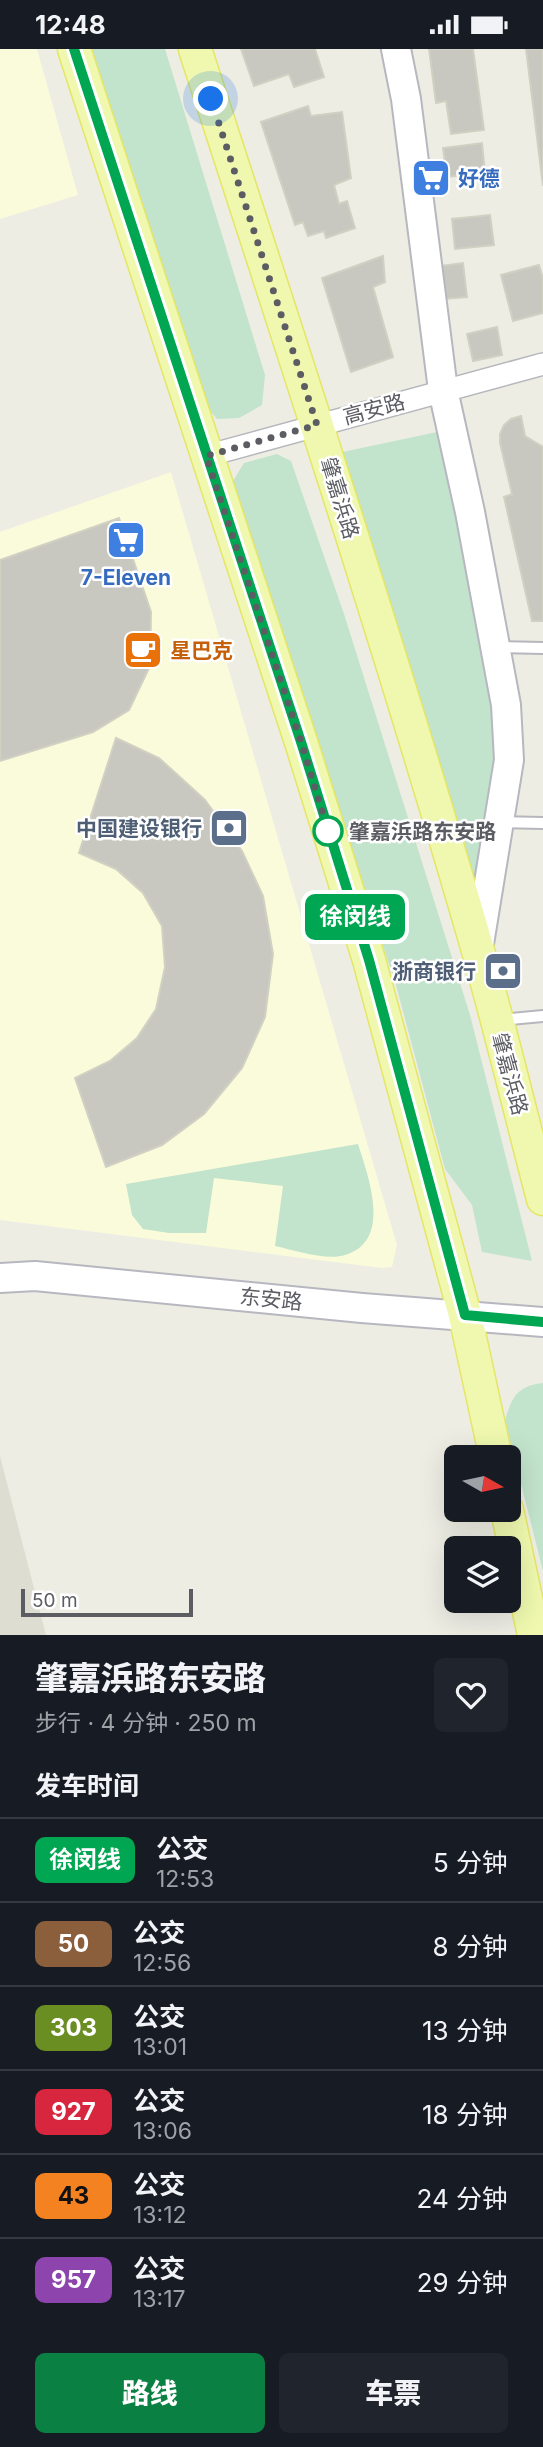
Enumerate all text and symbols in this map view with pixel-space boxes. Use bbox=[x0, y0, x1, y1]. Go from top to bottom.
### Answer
text: 12:48 bbox=[35, 9, 106, 40]
your location bbox=[193, 81, 228, 116]
supermarket icon: 好德 bbox=[410, 157, 452, 199]
place label: 好德 bbox=[458, 166, 500, 191]
street label: 高安路 bbox=[340, 389, 408, 429]
street label: 肇嘉浜路 bbox=[316, 454, 364, 542]
supermarket icon: 7-Eleven bbox=[105, 519, 147, 561]
place label: 7-Eleven bbox=[81, 565, 171, 590]
cafe icon: 星巴克 bbox=[122, 629, 164, 671]
place label: 星巴克 bbox=[170, 638, 233, 663]
bank icon: 中国建设银行 bbox=[208, 807, 250, 849]
place label: 中国建设银行 bbox=[76, 816, 202, 841]
marker: 肇嘉浜路东安路 bbox=[313, 816, 343, 846]
place label: 肇嘉浜路东安路 bbox=[349, 819, 496, 844]
line badge: 徐闵线 bbox=[315, 894, 395, 940]
text: 徐闵线 bbox=[319, 902, 391, 931]
bank icon: 浙商银行 bbox=[482, 950, 524, 992]
place label: 浙商银行 bbox=[392, 959, 476, 984]
street label: 肇嘉浜路 bbox=[487, 1030, 533, 1118]
street label: 东安路 bbox=[238, 1283, 304, 1315]
north arrow bbox=[444, 1445, 522, 1523]
map controls bbox=[444, 1445, 521, 1613]
button: layers bbox=[444, 1536, 521, 1613]
scale bar bbox=[21, 1586, 192, 1618]
text: 50 m bbox=[32, 1589, 78, 1612]
text: 肇嘉浜路东安路 bbox=[35, 1658, 266, 1698]
button: heart bbox=[434, 1658, 508, 1732]
text: 步行 · 4 分钟 · 250 m bbox=[35, 1709, 257, 1737]
text: 发车时间 bbox=[35, 1770, 139, 1801]
text: 公交 bbox=[156, 1833, 208, 1864]
text: 徐闵线 bbox=[49, 1845, 121, 1874]
text: 5 分钟 bbox=[433, 1847, 508, 1878]
text: 12:53 bbox=[156, 1865, 214, 1893]
text: 公交 bbox=[133, 1917, 185, 1948]
text: 50 bbox=[58, 1929, 89, 1958]
text: 8 分钟 bbox=[433, 1931, 508, 1962]
text: 12:56 bbox=[133, 1949, 191, 1977]
text: 公交 bbox=[133, 2001, 185, 2032]
text: 303 bbox=[50, 2013, 97, 2042]
text: 13 分钟 bbox=[422, 2015, 508, 2046]
text: 13:01 bbox=[133, 2033, 187, 2061]
text: 公交 bbox=[133, 2085, 185, 2116]
text: 927 bbox=[51, 2097, 96, 2126]
text: 18 分钟 bbox=[422, 2099, 508, 2130]
text: 13:06 bbox=[133, 2117, 192, 2145]
text: 公交 bbox=[133, 2169, 185, 2200]
text: 43 bbox=[58, 2181, 89, 2210]
text: 24 分钟 bbox=[416, 2183, 508, 2214]
text: 13:12 bbox=[133, 2201, 187, 2229]
text: 公交 bbox=[133, 2253, 185, 2284]
text: 957 bbox=[51, 2265, 96, 2294]
text: 29 分钟 bbox=[417, 2267, 508, 2298]
text: 13:17 bbox=[133, 2285, 186, 2313]
button: 路线 bbox=[35, 2353, 265, 2433]
button: 车票 bbox=[279, 2353, 508, 2433]

